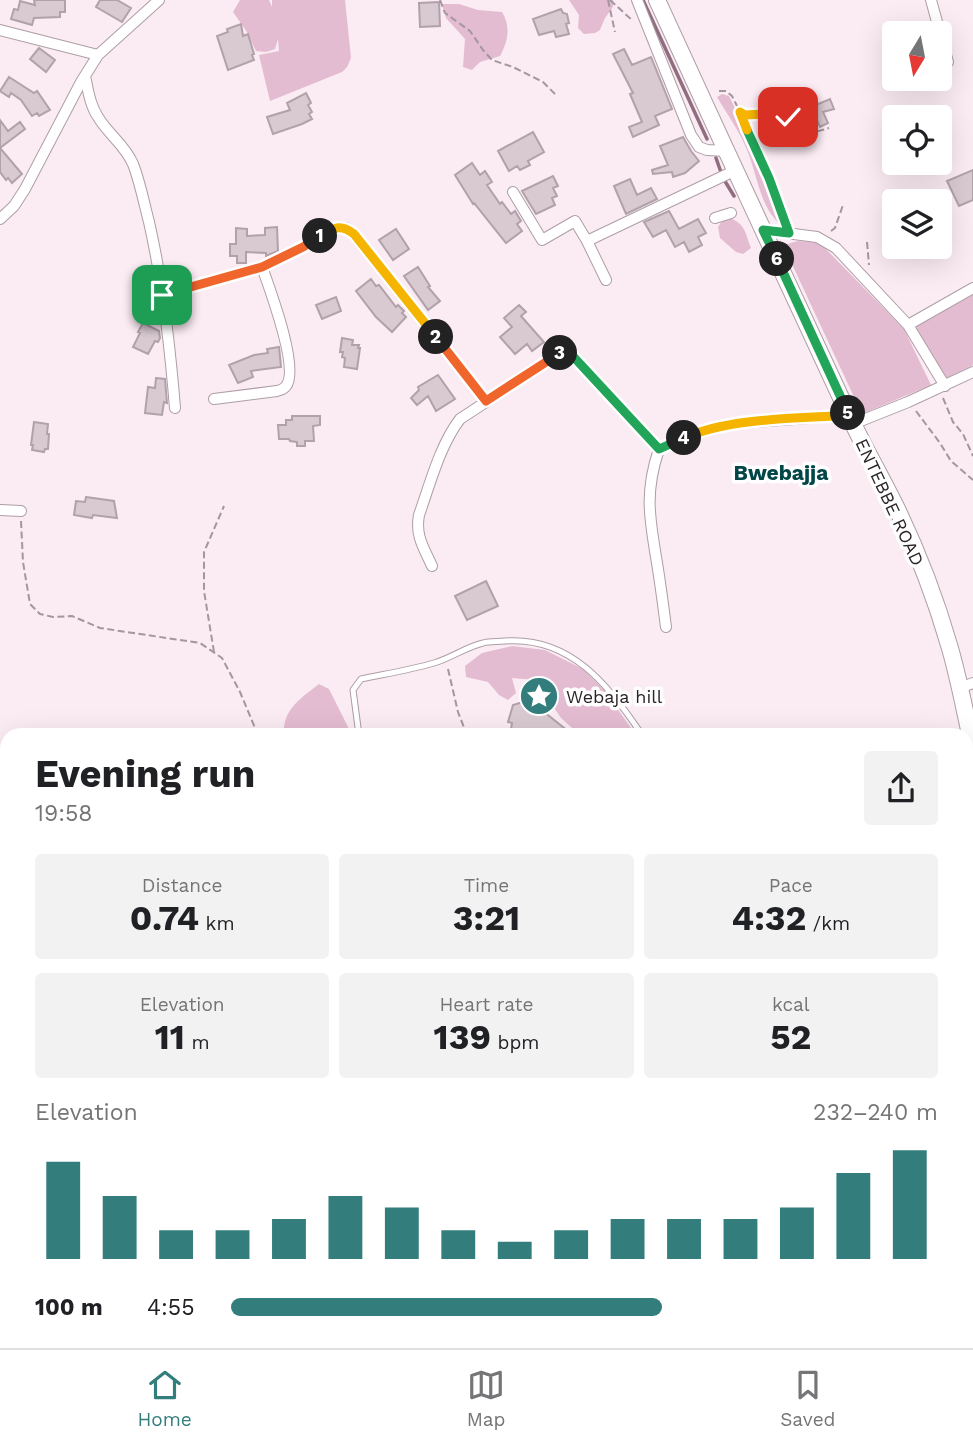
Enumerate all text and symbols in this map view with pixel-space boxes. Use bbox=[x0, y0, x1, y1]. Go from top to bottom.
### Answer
north arrow bbox=[882, 21, 952, 91]
map controls bbox=[882, 21, 952, 259]
pin bbox=[758, 87, 818, 147]
icon: check bbox=[769, 98, 807, 136]
button: locate bbox=[882, 105, 952, 175]
button: layers bbox=[882, 189, 952, 259]
pin: 1 bbox=[302, 218, 338, 254]
text: 1 bbox=[315, 224, 324, 247]
pin: 6 bbox=[760, 242, 794, 276]
text: 6 bbox=[771, 247, 782, 270]
pin bbox=[132, 265, 192, 325]
icon: arrive bbox=[143, 276, 181, 314]
pin: 2 bbox=[418, 320, 453, 354]
text: 2 bbox=[430, 325, 441, 348]
pin: 3 bbox=[542, 336, 578, 370]
text: 3 bbox=[554, 341, 565, 364]
pin: 5 bbox=[830, 396, 866, 430]
text: 5 bbox=[842, 401, 853, 424]
pin: 4 bbox=[666, 420, 702, 456]
text: 4 bbox=[677, 426, 690, 449]
street label: ENTEBBE ROAD bbox=[851, 435, 929, 569]
district label: Bwebajja bbox=[734, 460, 829, 485]
place icon: Webaja hill bbox=[518, 675, 560, 717]
place label: Webaja hill bbox=[566, 686, 663, 707]
button: share bbox=[864, 751, 938, 825]
text: Evening run bbox=[35, 752, 255, 796]
text: 19:58 bbox=[35, 800, 93, 827]
text: Distance bbox=[142, 874, 223, 897]
text: Time bbox=[464, 874, 509, 897]
text: Pace bbox=[769, 874, 813, 897]
text: 0.74 bbox=[130, 897, 199, 939]
text: 3:21 bbox=[453, 897, 520, 939]
text: 4:32 bbox=[732, 897, 806, 939]
text: km bbox=[199, 912, 235, 935]
text: /km bbox=[806, 912, 850, 935]
text: Elevation bbox=[140, 993, 225, 1016]
text: Heart rate bbox=[440, 993, 533, 1016]
text: kcal bbox=[772, 993, 810, 1016]
text: 11 bbox=[155, 1016, 185, 1058]
text: 139 bbox=[434, 1016, 491, 1058]
text: 52 bbox=[770, 1016, 811, 1058]
text: m bbox=[185, 1031, 210, 1054]
text: bpm bbox=[491, 1031, 539, 1054]
text: Elevation bbox=[35, 1099, 138, 1126]
text: 232–240 m bbox=[813, 1099, 938, 1126]
text: 100 m bbox=[35, 1294, 103, 1321]
text: 4:55 bbox=[147, 1294, 195, 1321]
tab: Home bbox=[137, 1366, 192, 1431]
tab: Map bbox=[467, 1366, 505, 1431]
tab: Saved bbox=[780, 1366, 836, 1431]

